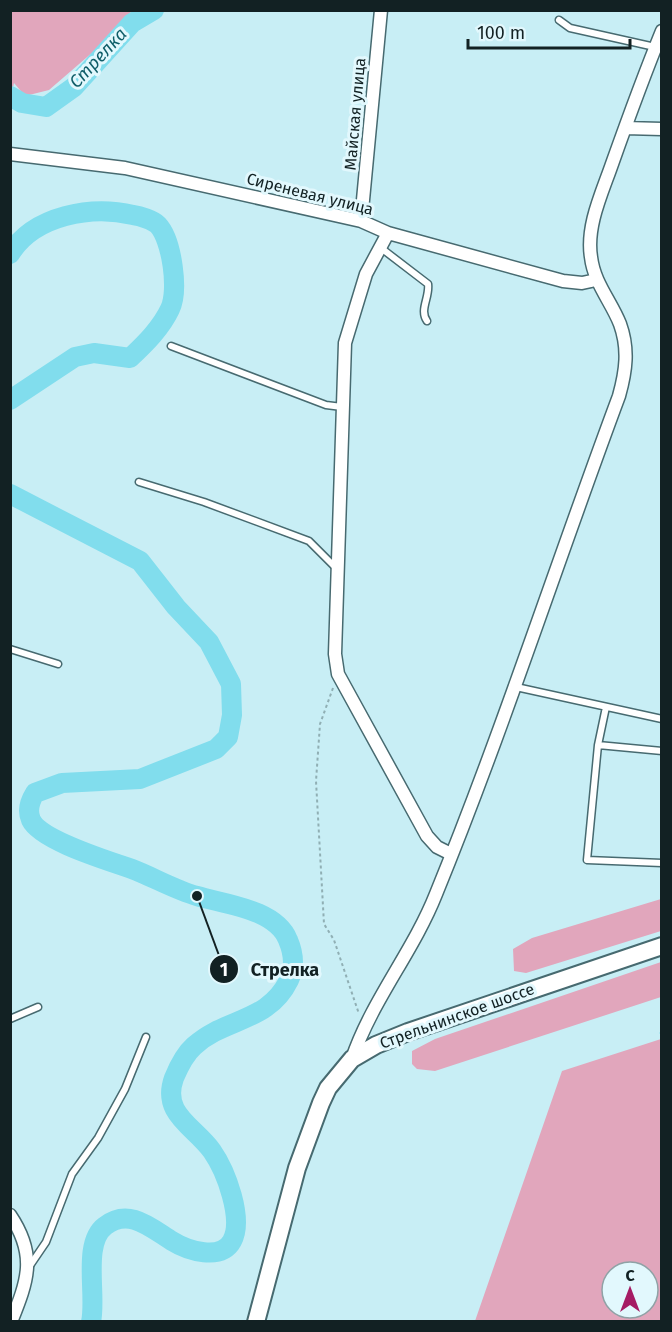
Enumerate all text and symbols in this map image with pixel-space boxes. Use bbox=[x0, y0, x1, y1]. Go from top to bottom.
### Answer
scale bar bbox=[468, 12, 630, 50]
text: 100 m bbox=[477, 22, 525, 44]
water label: Стрелка bbox=[65, 23, 131, 93]
street label: Майская улица bbox=[341, 57, 369, 171]
street label: Сиреневая улица bbox=[245, 169, 375, 219]
callout: Стрелка bbox=[209, 951, 331, 987]
text: 1 bbox=[220, 959, 228, 981]
text: Стрелка bbox=[251, 959, 319, 981]
street label: Стрельнинское шоссе bbox=[377, 979, 537, 1053]
north arrow bbox=[600, 1260, 660, 1320]
text: С bbox=[625, 1266, 635, 1285]

